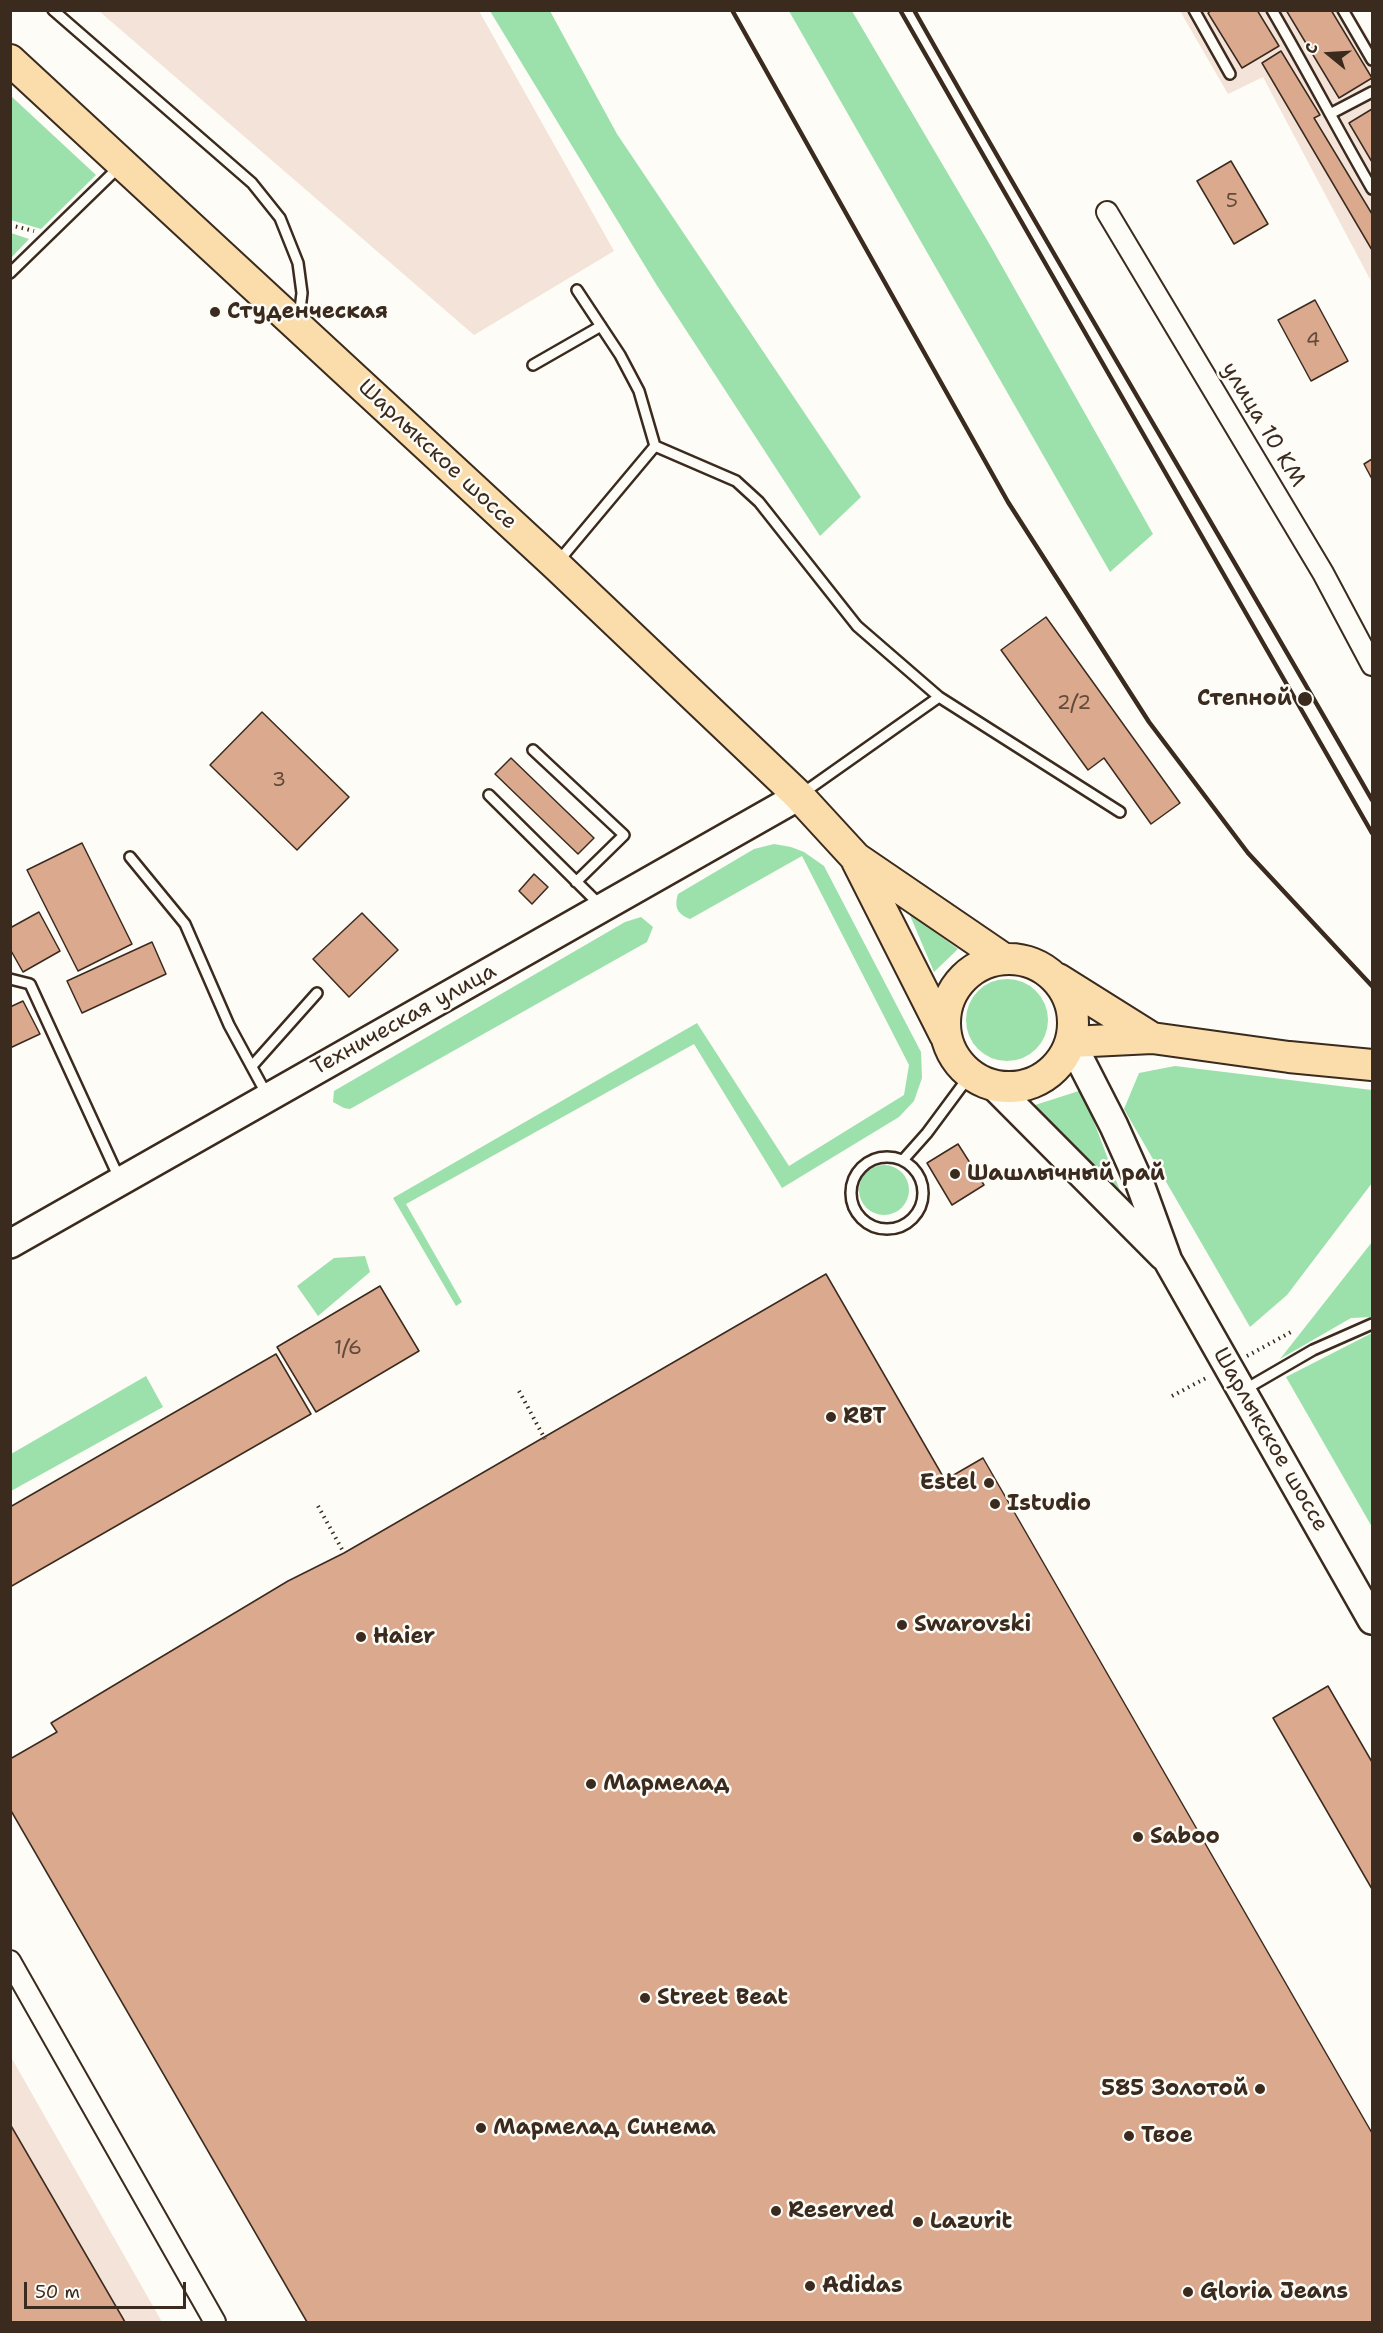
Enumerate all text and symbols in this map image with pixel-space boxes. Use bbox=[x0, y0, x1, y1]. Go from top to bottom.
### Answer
north arrow bbox=[1299, 24, 1359, 84]
text: С bbox=[1300, 40, 1323, 56]
house number: 5 bbox=[1226, 190, 1238, 214]
place label: Студенческая bbox=[227, 299, 388, 325]
marker: Студенческая bbox=[208, 305, 222, 319]
house number: 4 bbox=[1306, 329, 1320, 353]
street label: улица 10 КМ bbox=[1215, 358, 1311, 492]
street label: Шарлыкское шоссе bbox=[352, 374, 522, 536]
place label: Степной bbox=[1197, 686, 1292, 712]
marker: Степной bbox=[1296, 690, 1314, 708]
house number: 2/2 bbox=[1057, 692, 1091, 716]
house number: 3 bbox=[272, 769, 286, 793]
street label: Техническая улица bbox=[307, 958, 501, 1082]
place label: Шашлычный рай bbox=[967, 1161, 1165, 1187]
marker: Шашлычный рай bbox=[948, 1167, 962, 1181]
house number: 1/6 bbox=[334, 1337, 362, 1361]
street label: Шарлыкское шоссе bbox=[1207, 1343, 1333, 1537]
place label: RBT bbox=[843, 1404, 886, 1430]
marker: RBT bbox=[824, 1410, 838, 1424]
place label: Estel bbox=[920, 1470, 977, 1496]
marker: Estel bbox=[982, 1476, 996, 1490]
place label: Istudio bbox=[1007, 1491, 1091, 1517]
marker: Istudio bbox=[988, 1497, 1002, 1511]
place label: Swarovski bbox=[914, 1612, 1031, 1638]
marker: Swarovski bbox=[895, 1618, 909, 1632]
place label: Haier bbox=[373, 1624, 435, 1650]
marker: Haier bbox=[354, 1630, 368, 1644]
place label: Мармелад bbox=[603, 1771, 729, 1797]
marker: Мармелад bbox=[584, 1777, 598, 1791]
place label: Saboo bbox=[1150, 1824, 1220, 1850]
marker: Saboo bbox=[1131, 1830, 1145, 1844]
place label: Street Beat bbox=[657, 1985, 788, 2011]
marker: Street Beat bbox=[638, 1991, 652, 2005]
place label: 585 Золотой bbox=[1101, 2076, 1248, 2102]
marker: 585 Золотой bbox=[1253, 2082, 1267, 2096]
place label: Мармелад Синема bbox=[493, 2115, 716, 2141]
marker: Мармелад Синема bbox=[474, 2121, 488, 2135]
place label: Твое bbox=[1141, 2123, 1193, 2149]
marker: Твое bbox=[1122, 2129, 1136, 2143]
place label: Reserved bbox=[788, 2198, 894, 2224]
marker: Reserved bbox=[769, 2204, 783, 2218]
place label: Lazurit bbox=[930, 2209, 1012, 2235]
marker: Lazurit bbox=[911, 2215, 925, 2229]
scale bar bbox=[27, 2270, 189, 2308]
place label: Adidas bbox=[822, 2273, 902, 2299]
marker: Adidas bbox=[803, 2279, 817, 2293]
place label: Gloria Jeans bbox=[1200, 2279, 1348, 2305]
text: 50 m bbox=[35, 2280, 80, 2304]
marker: Gloria Jeans bbox=[1181, 2285, 1195, 2299]

